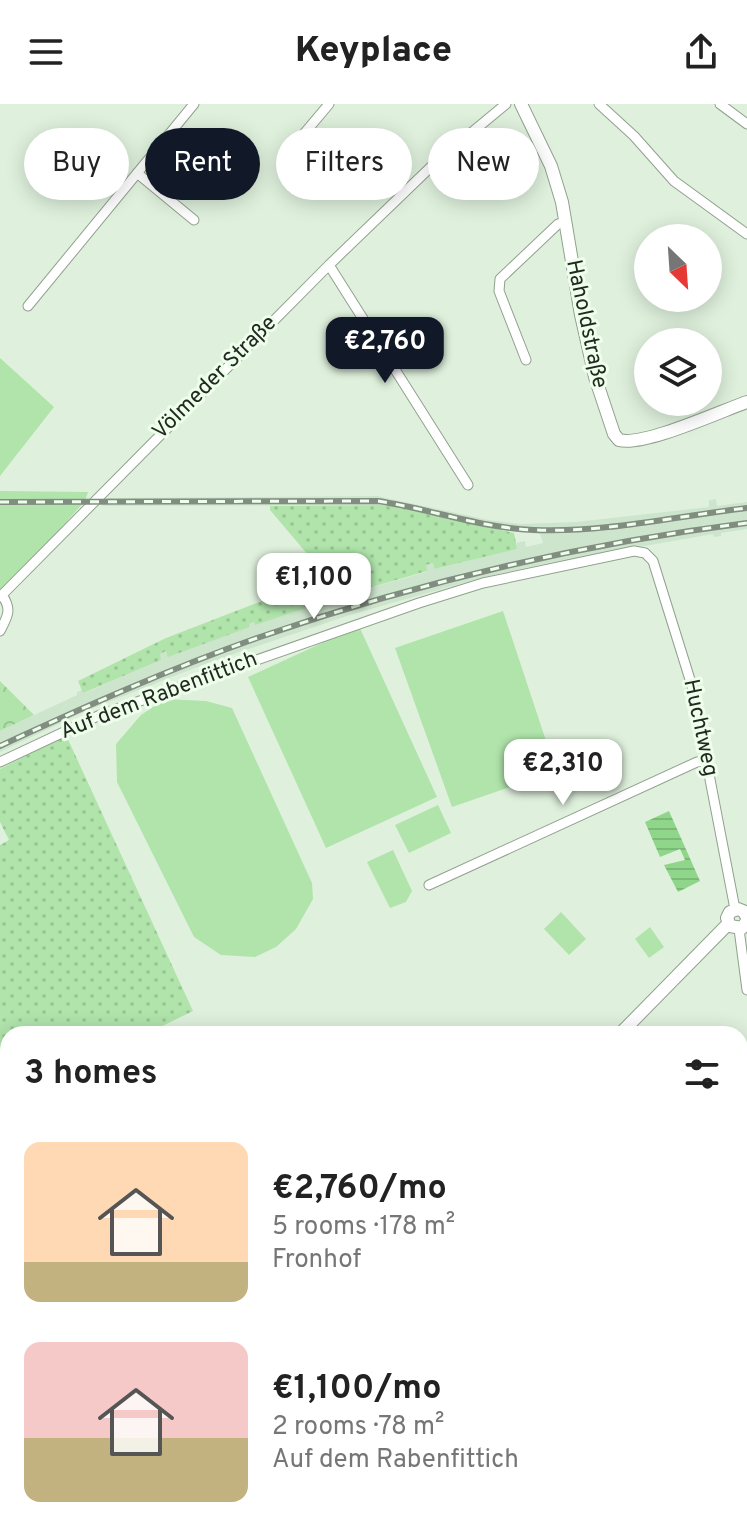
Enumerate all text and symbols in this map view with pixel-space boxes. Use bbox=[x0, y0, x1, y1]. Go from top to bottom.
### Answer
text: Keyplace bbox=[295, 29, 452, 75]
icon: menu bbox=[24, 30, 68, 74]
icon: share bbox=[679, 30, 723, 74]
chip: Buy bbox=[24, 128, 129, 200]
chip: Rent bbox=[145, 128, 260, 200]
chip: Filters bbox=[276, 128, 412, 200]
chip: New bbox=[428, 128, 539, 200]
north arrow bbox=[634, 224, 722, 312]
map controls bbox=[634, 224, 722, 416]
street label: Haholdstraße bbox=[559, 257, 613, 391]
street label: Völmeder Straße bbox=[147, 310, 283, 446]
pin: €2,760 bbox=[320, 317, 450, 385]
text: €2,760 bbox=[344, 326, 426, 359]
button: layers bbox=[634, 328, 722, 416]
pin: €1,100 bbox=[249, 553, 379, 621]
text: €1,100 bbox=[275, 562, 353, 595]
street label: Auf dem Rabenfittich bbox=[57, 646, 261, 746]
street label: Huchtweg bbox=[677, 677, 723, 779]
pin: €2,310 bbox=[498, 739, 628, 807]
text: €2,310 bbox=[522, 748, 604, 781]
icon: filters bbox=[680, 1052, 724, 1096]
text: 3 homes bbox=[24, 1053, 157, 1096]
text: €2,760/mo bbox=[272, 1168, 447, 1211]
icon: home bbox=[88, 1174, 184, 1270]
text: 5 rooms · 178 m² bbox=[272, 1211, 455, 1244]
text: Fronhof bbox=[272, 1244, 361, 1277]
text: €1,100/mo bbox=[272, 1368, 441, 1411]
icon: home bbox=[88, 1374, 184, 1470]
text: 2 rooms · 78 m² bbox=[272, 1411, 444, 1444]
text: Auf dem Rabenfittich bbox=[272, 1444, 519, 1477]

